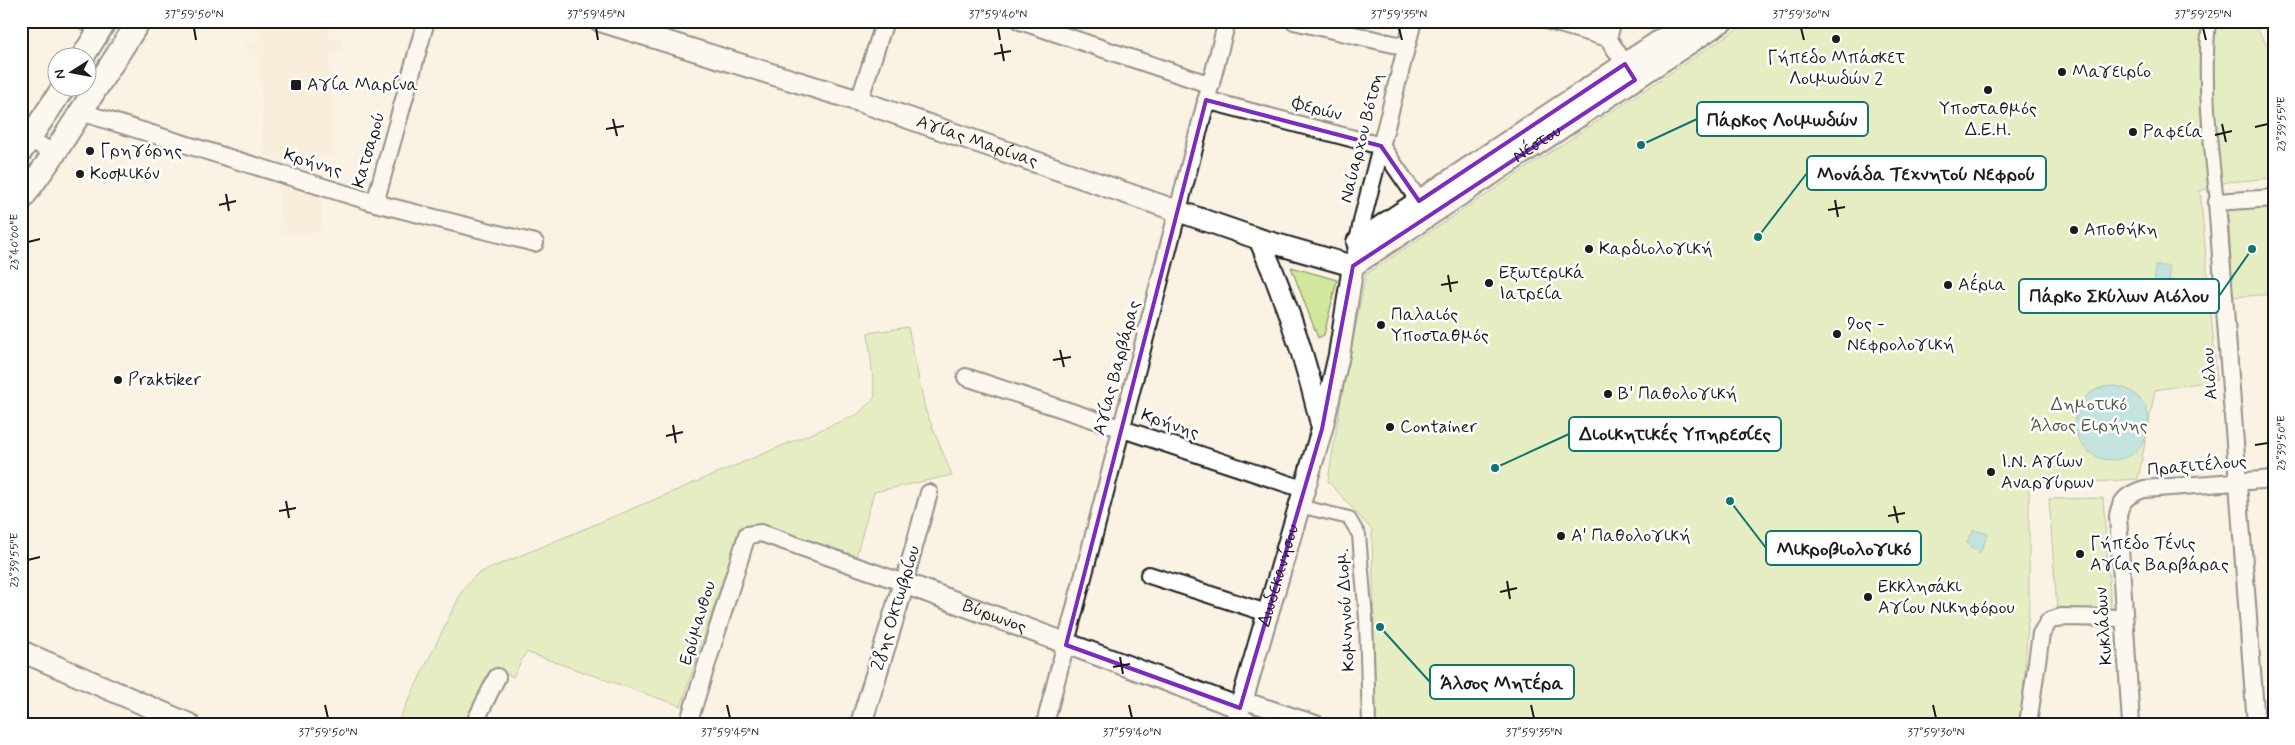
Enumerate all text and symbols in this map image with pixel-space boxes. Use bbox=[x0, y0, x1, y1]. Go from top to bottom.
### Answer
text: 37°59'50"N bbox=[165, 7, 223, 23]
text: 37°59'45"N bbox=[567, 7, 625, 23]
text: 37°59'40"N bbox=[969, 7, 1027, 23]
text: 37°59'35"N bbox=[1371, 7, 1427, 23]
text: 37°59'30"N bbox=[1772, 7, 1830, 23]
text: 37°59'25"N bbox=[2174, 7, 2232, 23]
marker: Γήπεδο Μπάσκετ Λοιμωδών 2 bbox=[1830, 33, 1842, 45]
place label: Γήπεδο Μπάσκετ Λοιμωδών 2 bbox=[1767, 46, 1905, 91]
north arrow bbox=[48, 48, 98, 98]
place label: Μαγειρίο bbox=[2072, 60, 2151, 84]
marker: Μαγειρίο bbox=[2056, 66, 2068, 78]
text: N bbox=[50, 68, 70, 81]
street label: Ναύαρχου Βότση bbox=[1334, 70, 1390, 206]
place label: Αγία Μαρίνα bbox=[307, 73, 418, 97]
marker: Αγία Μαρίνα bbox=[289, 78, 303, 92]
marker: Υποσταθμός Δ.Ε.Η. bbox=[1982, 84, 1994, 96]
street label: Φερών bbox=[1288, 91, 1345, 127]
text: 23°39'55"E bbox=[2274, 96, 2290, 152]
place label: Υποσταθμός Δ.Ε.Η. bbox=[1939, 97, 2037, 142]
callout: Πάρκος Λοιμωδών bbox=[1697, 102, 1868, 136]
text: Πάρκος Λοιμωδών bbox=[1707, 108, 1858, 133]
street label: Κατσαρού bbox=[347, 109, 391, 191]
street label: Αγίας Μαρίνας bbox=[913, 110, 1041, 174]
street label: Νέστου bbox=[1508, 119, 1566, 169]
place label: Ραφεία bbox=[2143, 120, 2203, 144]
marker: Ραφεία bbox=[2127, 126, 2139, 138]
place label: Γρηγόρης bbox=[100, 139, 182, 163]
street label: Κρήνης bbox=[281, 143, 345, 183]
marker: Γρηγόρης bbox=[84, 145, 96, 157]
callout: Μονάδα Τεχνητού Νεφρού bbox=[1807, 156, 2046, 190]
place label: Κοσμικόν bbox=[90, 162, 160, 186]
text: Μονάδα Τεχνητού Νεφρού bbox=[1817, 162, 2035, 187]
marker: Κοσμικόν bbox=[74, 168, 86, 180]
text: 23°40'00"E bbox=[7, 214, 23, 270]
place label: Αποθήκη bbox=[2084, 218, 2158, 242]
marker: Αποθήκη bbox=[2068, 224, 2080, 236]
place label: Καρδιολογική bbox=[1599, 237, 1713, 261]
marker: Καρδιολογική bbox=[1583, 243, 1595, 255]
place label: Εξωτερικά Ιατρεία bbox=[1499, 261, 1584, 306]
place label: Αέρια bbox=[1958, 272, 2006, 297]
marker: Εξωτερικά Ιατρεία bbox=[1483, 277, 1495, 289]
marker: Αέρια bbox=[1942, 279, 1954, 291]
callout: Πάρκο Σκύλων Αιόλου bbox=[2019, 279, 2219, 313]
text: Πάρκο Σκύλων Αιόλου bbox=[2029, 284, 2209, 309]
street label: Αγίας Βαρβάρας bbox=[1087, 298, 1147, 438]
place label: Παλαιός Υποσταθμός bbox=[1391, 303, 1489, 348]
place label: 9ος - Νεφρολογική bbox=[1847, 312, 1955, 357]
marker: Παλαιός Υποσταθμός bbox=[1375, 319, 1387, 331]
marker: 9ος - Νεφρολογική bbox=[1831, 328, 1843, 340]
street label: Αιόλου bbox=[2196, 347, 2224, 401]
place label: Praktiker bbox=[128, 368, 201, 392]
marker: Praktiker bbox=[112, 374, 124, 386]
place label: Β' Παθολογική bbox=[1618, 382, 1737, 406]
marker: Β' Παθολογική bbox=[1602, 388, 1614, 400]
park label: Δημοτικό Άλσος Ειρήνης bbox=[2030, 393, 2148, 438]
street label: Κρήνης bbox=[1138, 403, 1202, 445]
place label: Container bbox=[1400, 415, 1477, 439]
text: 23°39'50"E bbox=[2274, 415, 2290, 471]
callout: Διοικητικές Υπηρεσίες bbox=[1569, 417, 1781, 451]
marker: Container bbox=[1384, 421, 1396, 433]
text: Διοικητικές Υπηρεσίες bbox=[1578, 422, 1772, 447]
street label: Πραξιτέλους bbox=[2146, 449, 2248, 482]
place label: Ι.Ν. Αγίων Αναργύρων bbox=[2001, 450, 2094, 495]
marker: Ι.Ν. Αγίων Αναργύρων bbox=[1985, 466, 1997, 478]
street label: Δωδεκανήσου bbox=[1253, 522, 1305, 630]
place label: Α' Παθολογική bbox=[1571, 524, 1691, 548]
marker: Α' Παθολογική bbox=[1555, 530, 1567, 542]
callout: Μικροβιολογικό bbox=[1766, 531, 1921, 565]
place label: Γήπεδο Τένις Αγίας Βαρβάρας bbox=[2090, 531, 2229, 577]
text: 23°39'55"E bbox=[7, 532, 23, 588]
text: Μικροβιολογικό bbox=[1777, 537, 1912, 562]
street label: 28ης Οκτωβρίου bbox=[866, 543, 926, 673]
street label: Κομνηνού Διομ. bbox=[1331, 548, 1361, 672]
marker: Γήπεδο Τένις Αγίας Βαρβάρας bbox=[2074, 548, 2086, 560]
place label: Εκκλησάκι Αγίου Νικηφόρου bbox=[1878, 575, 2015, 620]
street label: Ερύμανθου bbox=[674, 578, 722, 668]
street label: Κυκλάδων bbox=[2089, 586, 2119, 666]
marker: Εκκλησάκι Αγίου Νικηφόρου bbox=[1862, 591, 1874, 603]
street label: Βύρωνος bbox=[959, 594, 1030, 640]
callout: Άλσος Μητέρα bbox=[1430, 665, 1574, 699]
text: Άλσος Μητέρα bbox=[1440, 671, 1564, 696]
text: 37°59'50"N bbox=[299, 725, 357, 741]
text: 37°59'45"N bbox=[701, 725, 759, 741]
text: 37°59'40"N bbox=[1103, 725, 1161, 741]
text: 37°59'35"N bbox=[1506, 725, 1562, 741]
text: 37°59'30"N bbox=[1907, 725, 1965, 741]

